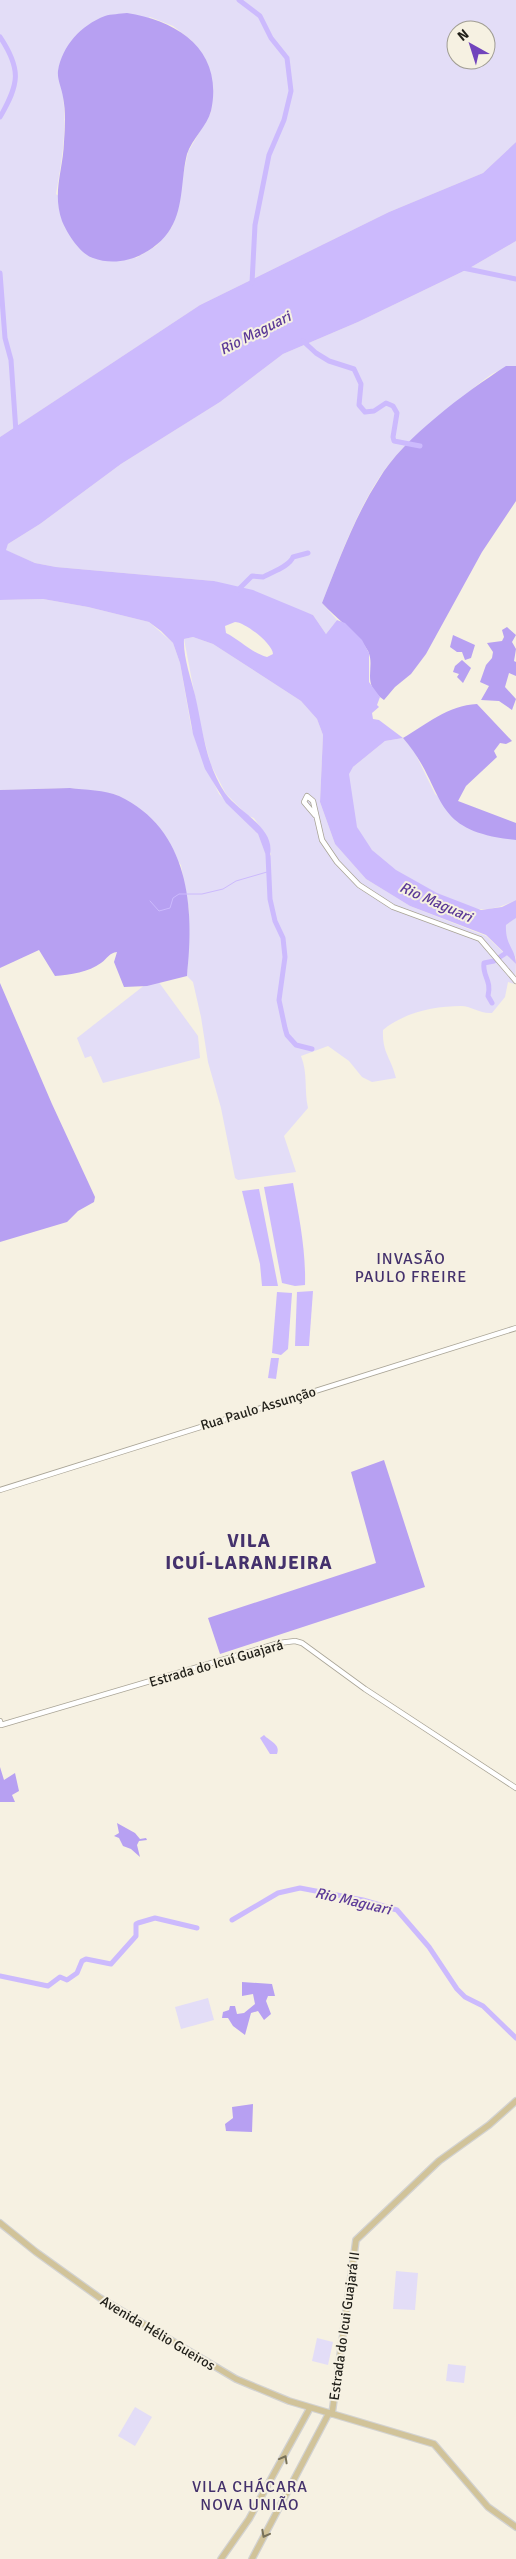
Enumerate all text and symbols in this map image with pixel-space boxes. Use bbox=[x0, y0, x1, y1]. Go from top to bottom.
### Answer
north arrow bbox=[446, 20, 496, 70]
text: N bbox=[454, 26, 472, 45]
water label: Rio Maguari bbox=[216, 307, 295, 359]
water label: Rio Maguari bbox=[397, 878, 477, 927]
district label: INVASÃO PAULO FREIRE bbox=[355, 1249, 467, 1287]
street label: Rua Paulo Assunção bbox=[198, 1383, 318, 1434]
district label: VILA ICUÍ-LARANJEIRA bbox=[165, 1529, 333, 1575]
street label: Estrada do Icuí Guajará bbox=[147, 1636, 285, 1691]
water label: Rio Maguari bbox=[313, 1884, 395, 1919]
street label: Estrada do Icui Guajará II bbox=[326, 2251, 363, 2401]
street label: Avenida Hélio Gueiros bbox=[97, 2292, 218, 2374]
one-way arrow bbox=[278, 2455, 288, 2464]
district label: VILA CHÁCARA NOVA UNIÃO bbox=[192, 2477, 308, 2515]
one-way arrow bbox=[261, 2529, 271, 2538]

